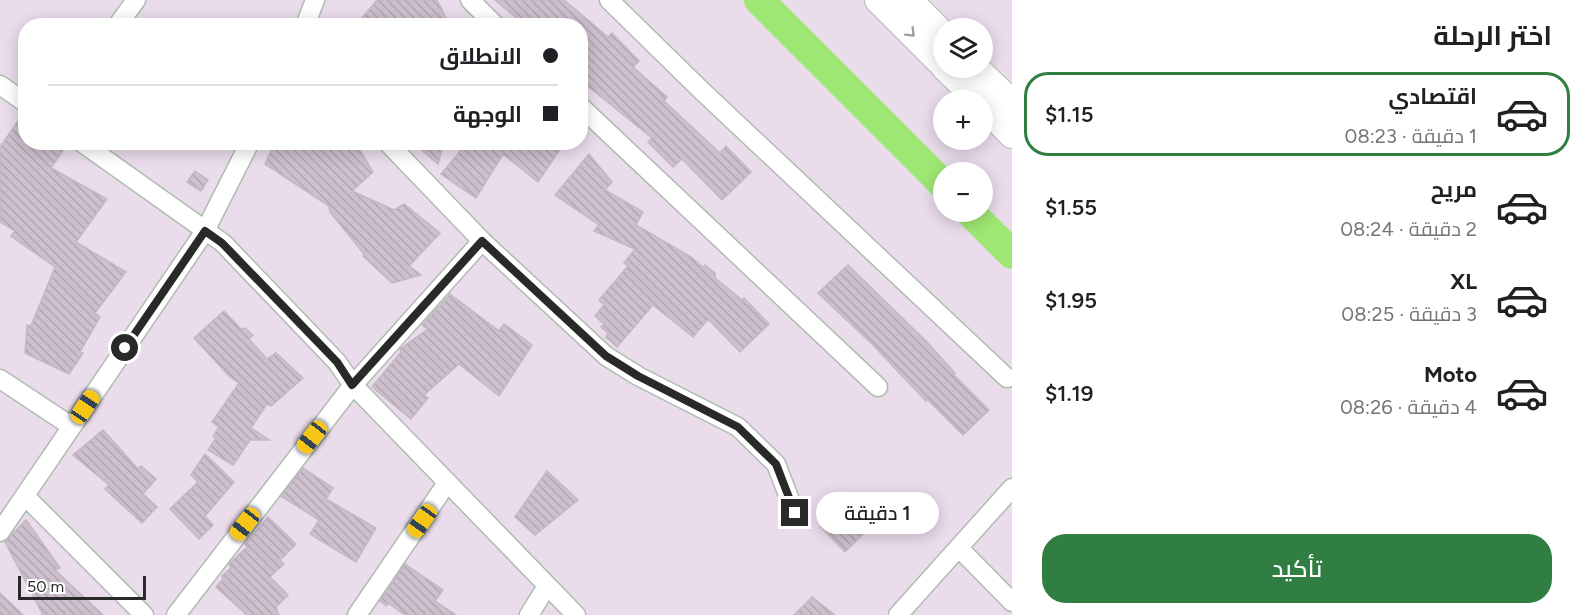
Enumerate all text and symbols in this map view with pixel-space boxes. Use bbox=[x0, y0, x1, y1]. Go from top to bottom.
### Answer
map controls bbox=[933, 18, 993, 222]
button: layers bbox=[933, 18, 993, 78]
text: اختر الرحلة bbox=[1433, 19, 1552, 52]
one-way arrow bbox=[904, 26, 915, 36]
text: الانطلاق bbox=[439, 43, 522, 70]
text: اقتصادي bbox=[1388, 83, 1477, 110]
icon: car bbox=[1495, 87, 1549, 141]
button: + bbox=[933, 90, 993, 150]
text: الوجهة bbox=[453, 101, 522, 128]
text: $1.15 bbox=[1045, 101, 1094, 128]
text: 1 دقيقة · 08:23 bbox=[1345, 124, 1477, 148]
button: − bbox=[933, 162, 993, 222]
text: مريح bbox=[1431, 176, 1477, 203]
icon: car bbox=[1495, 180, 1549, 234]
text: $1.55 bbox=[1045, 194, 1097, 221]
text: 2 دقيقة · 08:24 bbox=[1340, 217, 1477, 241]
text: XL bbox=[1450, 268, 1477, 295]
icon: car bbox=[1495, 273, 1549, 327]
text: $1.95 bbox=[1045, 287, 1097, 314]
text: 3 دقيقة · 08:25 bbox=[1341, 302, 1477, 326]
route start bbox=[111, 334, 138, 361]
text: Moto bbox=[1424, 361, 1477, 388]
icon: car bbox=[1495, 366, 1549, 420]
text: $1.19 bbox=[1045, 380, 1093, 407]
car bbox=[67, 387, 103, 427]
text: 4 دقيقة · 08:26 bbox=[1340, 395, 1477, 419]
car bbox=[294, 417, 330, 457]
callout: 1 دقيقة bbox=[816, 492, 939, 534]
route end bbox=[781, 499, 808, 526]
car bbox=[404, 501, 440, 541]
text: 1 دقيقة bbox=[844, 501, 911, 525]
car bbox=[227, 504, 263, 544]
button: تأكيد bbox=[1042, 534, 1552, 603]
scale bar bbox=[18, 573, 146, 600]
text: 50 m bbox=[27, 577, 64, 596]

